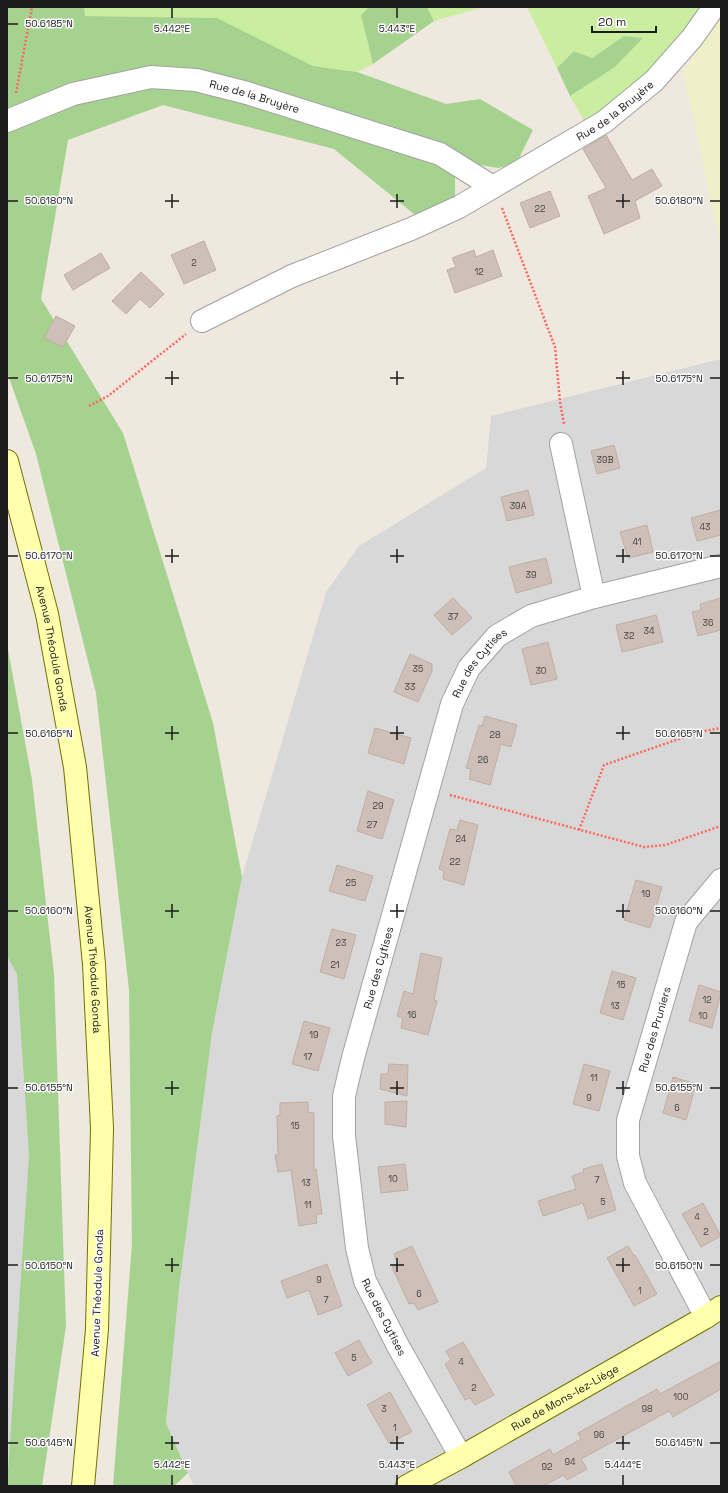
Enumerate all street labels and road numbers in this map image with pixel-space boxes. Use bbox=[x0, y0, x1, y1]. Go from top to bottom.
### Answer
street label: Rue de la Bruyère bbox=[208, 77, 301, 116]
street label: Rue de la Bruyère bbox=[574, 77, 657, 144]
street label: Avenue Théodule Gonda bbox=[33, 584, 72, 713]
street label: Rue des Cytises bbox=[449, 625, 510, 700]
street label: Avenue Théodule Gonda bbox=[81, 905, 104, 1034]
street label: Rue des Cytises bbox=[360, 925, 396, 1011]
street label: Rue des Pruniers bbox=[635, 985, 674, 1074]
street label: Avenue Théodule Gonda bbox=[88, 1228, 106, 1357]
street label: Rue des Cytises bbox=[358, 1276, 410, 1358]
street label: Rue de Mons-lez-Liège bbox=[509, 1361, 621, 1434]

